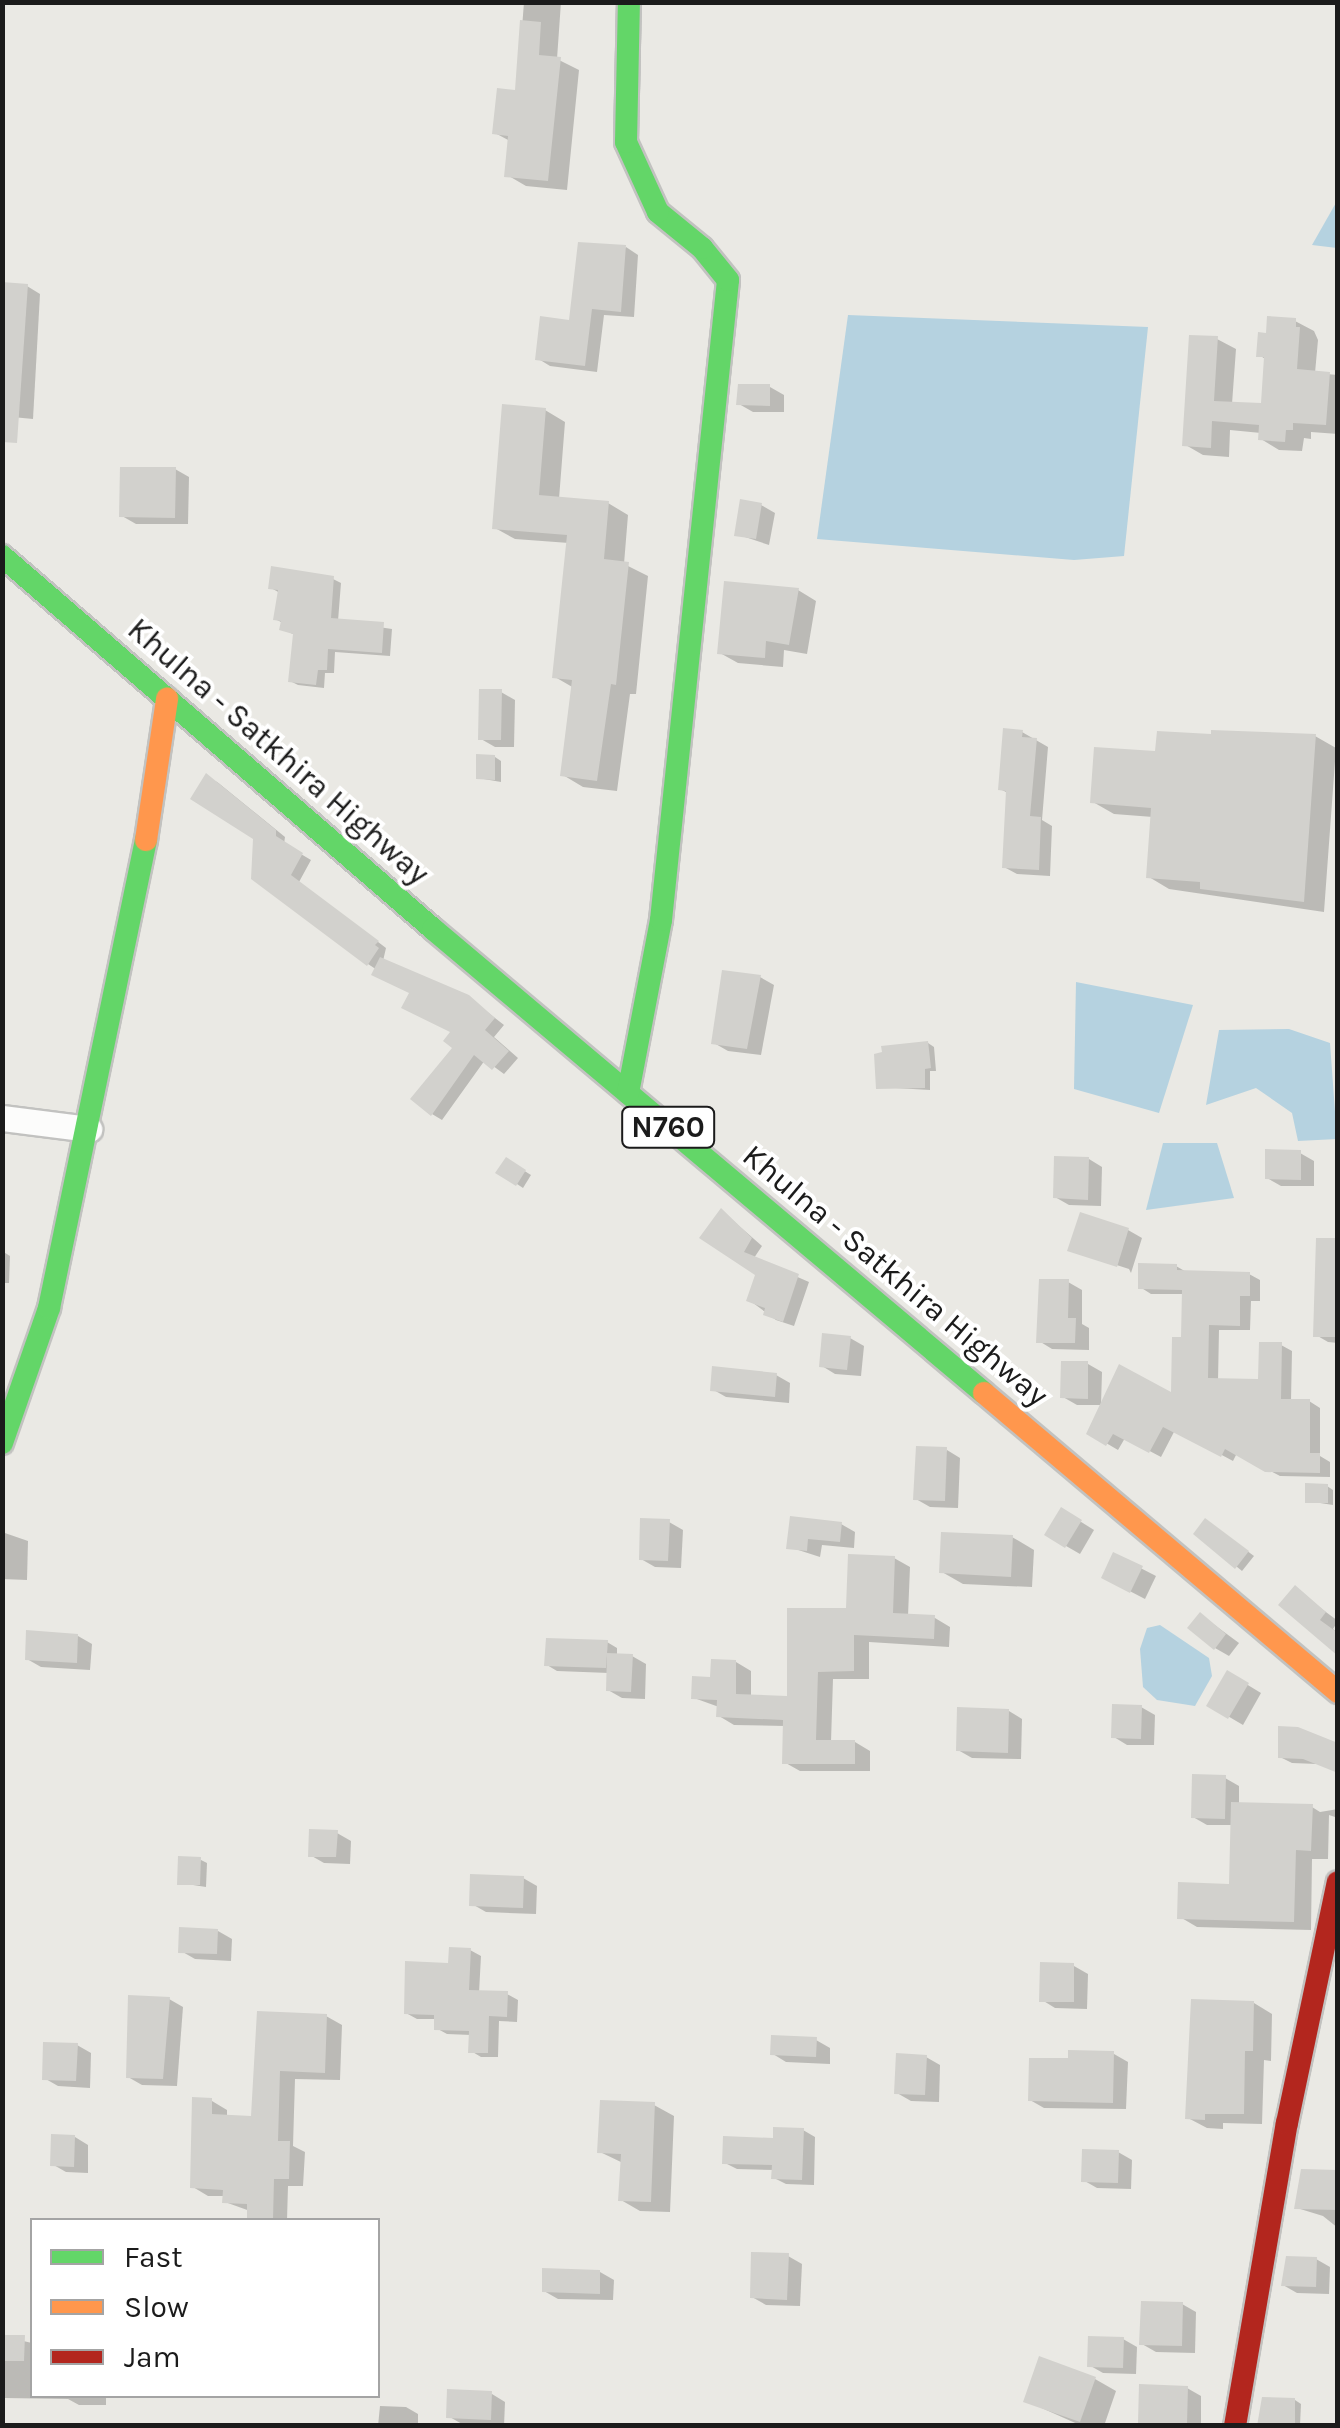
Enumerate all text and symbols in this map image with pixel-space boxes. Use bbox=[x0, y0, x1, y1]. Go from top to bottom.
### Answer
street label: Khulna - Satkhira Highway bbox=[119, 611, 437, 893]
road number: N760 bbox=[620, 1102, 716, 1152]
street label: Khulna - Satkhira Highway bbox=[734, 1137, 1056, 1415]
legend bbox=[30, 2218, 380, 2398]
text: Fast bbox=[124, 2239, 183, 2275]
text: Slow bbox=[124, 2289, 189, 2325]
text: Jam bbox=[124, 2339, 181, 2375]

